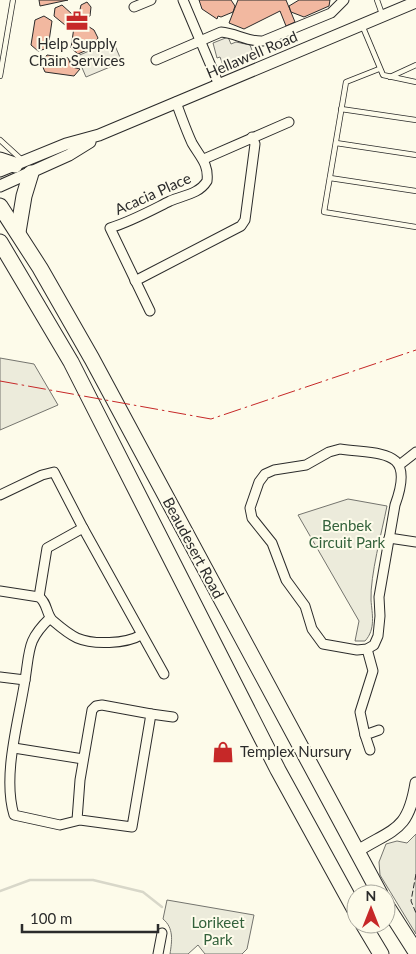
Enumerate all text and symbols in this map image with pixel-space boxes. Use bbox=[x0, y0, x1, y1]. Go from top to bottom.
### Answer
office icon: Help Supply Chain Services bbox=[64, 8, 90, 34]
street label: Hellawell Road bbox=[203, 27, 300, 81]
place label: Help Supply Chain Services bbox=[29, 34, 125, 69]
street label: Acacia Place bbox=[112, 168, 194, 218]
street label: Beaudesert Road bbox=[160, 494, 228, 601]
park label: Benbek Circuit Park bbox=[309, 516, 386, 551]
shop icon: Templex Nursury bbox=[210, 739, 236, 765]
place label: Templex Nursury bbox=[240, 742, 352, 760]
north arrow bbox=[346, 884, 396, 934]
text: N bbox=[366, 887, 376, 904]
scale bar bbox=[22, 902, 159, 934]
text: 100 m bbox=[30, 909, 72, 927]
park label: Lorikeet Park bbox=[191, 913, 245, 948]

